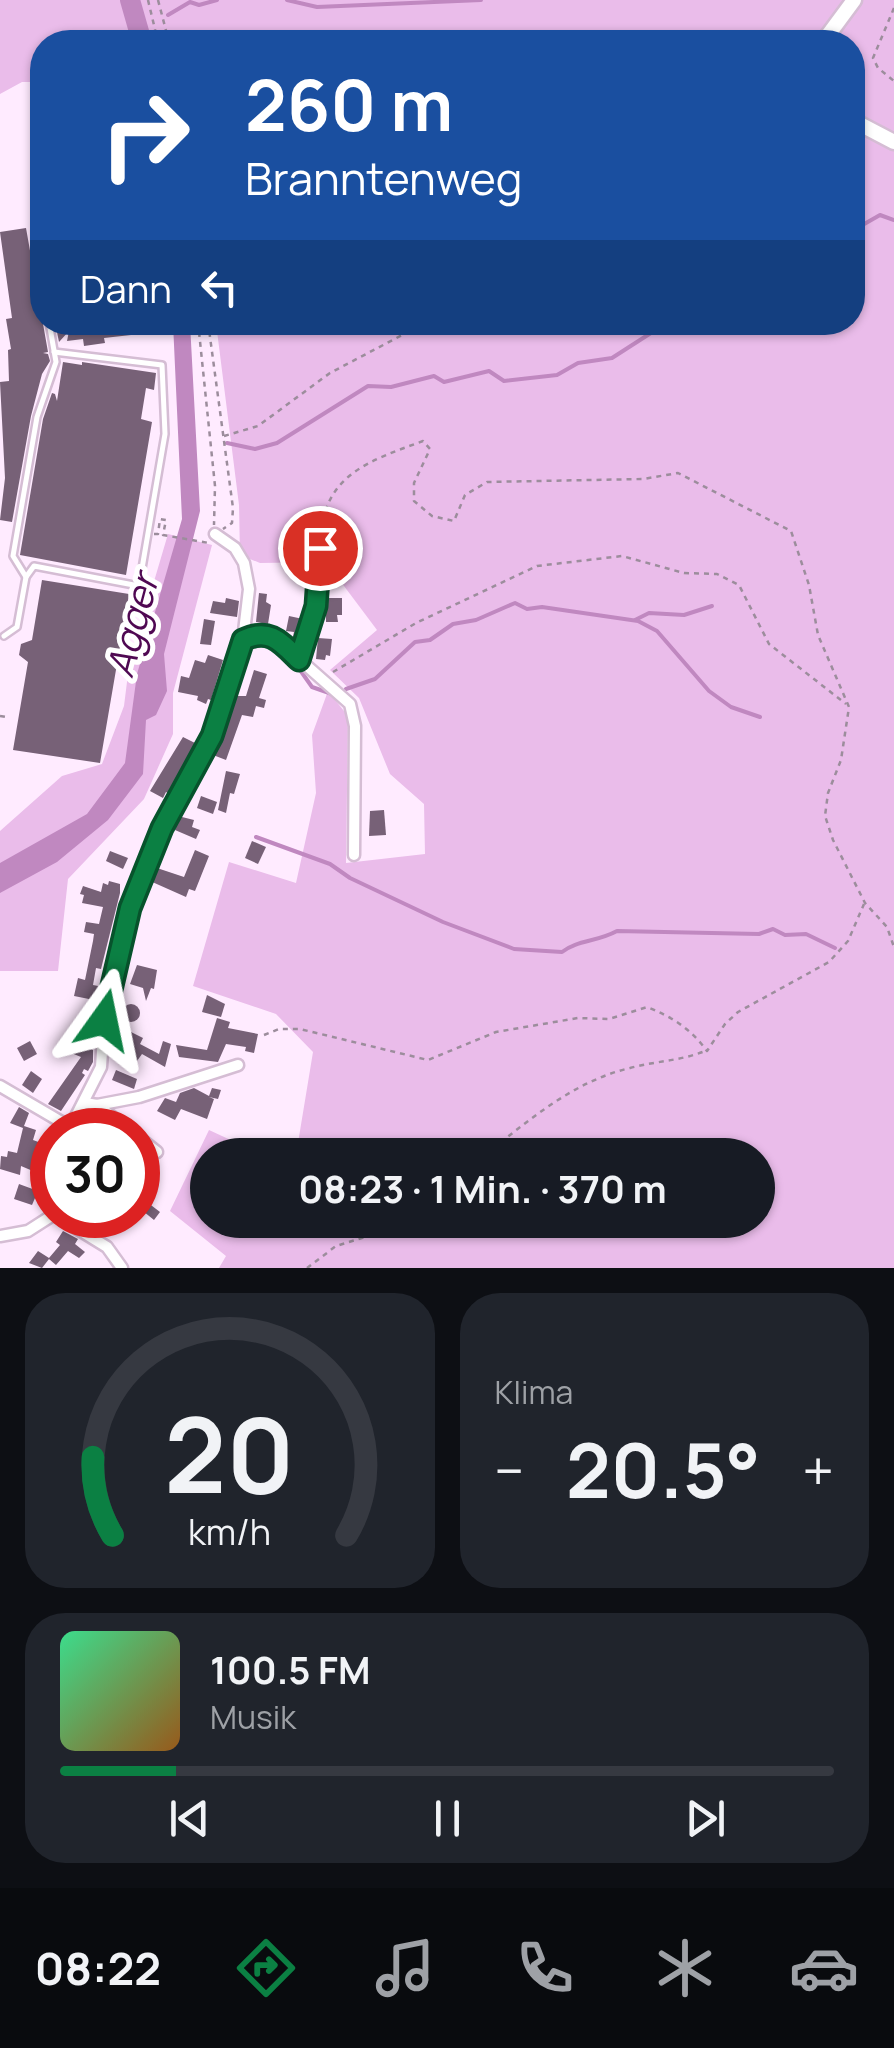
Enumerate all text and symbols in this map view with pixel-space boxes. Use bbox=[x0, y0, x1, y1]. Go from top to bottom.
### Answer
text: 260 m bbox=[245, 56, 453, 152]
icon: right bbox=[80, 70, 210, 200]
text: Branntenweg bbox=[245, 147, 522, 209]
icon: left bbox=[192, 260, 247, 315]
text: Dann bbox=[80, 262, 172, 314]
pin bbox=[278, 506, 363, 591]
icon: arrive bbox=[293, 521, 348, 576]
water label: Agger bbox=[92, 563, 171, 682]
position arrow bbox=[52, 968, 156, 1072]
speed limit sign: 30 bbox=[30, 1108, 160, 1238]
text: 08:23 · 1 Min. · 370 m bbox=[298, 1162, 667, 1214]
text: Klima bbox=[495, 1370, 573, 1414]
text: 20 bbox=[165, 1382, 295, 1524]
text: 20.5° bbox=[566, 1418, 760, 1521]
text: − bbox=[495, 1432, 524, 1508]
text: + bbox=[802, 1432, 834, 1508]
text: km/h bbox=[188, 1507, 271, 1556]
text: 100.5 FM bbox=[210, 1643, 370, 1695]
text: Musik bbox=[210, 1695, 296, 1739]
icon: previous bbox=[162, 1791, 217, 1846]
icon: pause bbox=[420, 1791, 475, 1846]
icon: next bbox=[678, 1791, 733, 1846]
icon: directions bbox=[231, 1933, 301, 2003]
icon: music bbox=[370, 1933, 440, 2003]
icon: phone bbox=[510, 1933, 580, 2003]
icon: climate bbox=[650, 1933, 720, 2003]
icon: car bbox=[789, 1933, 859, 2003]
text: 08:22 bbox=[35, 1937, 161, 1999]

